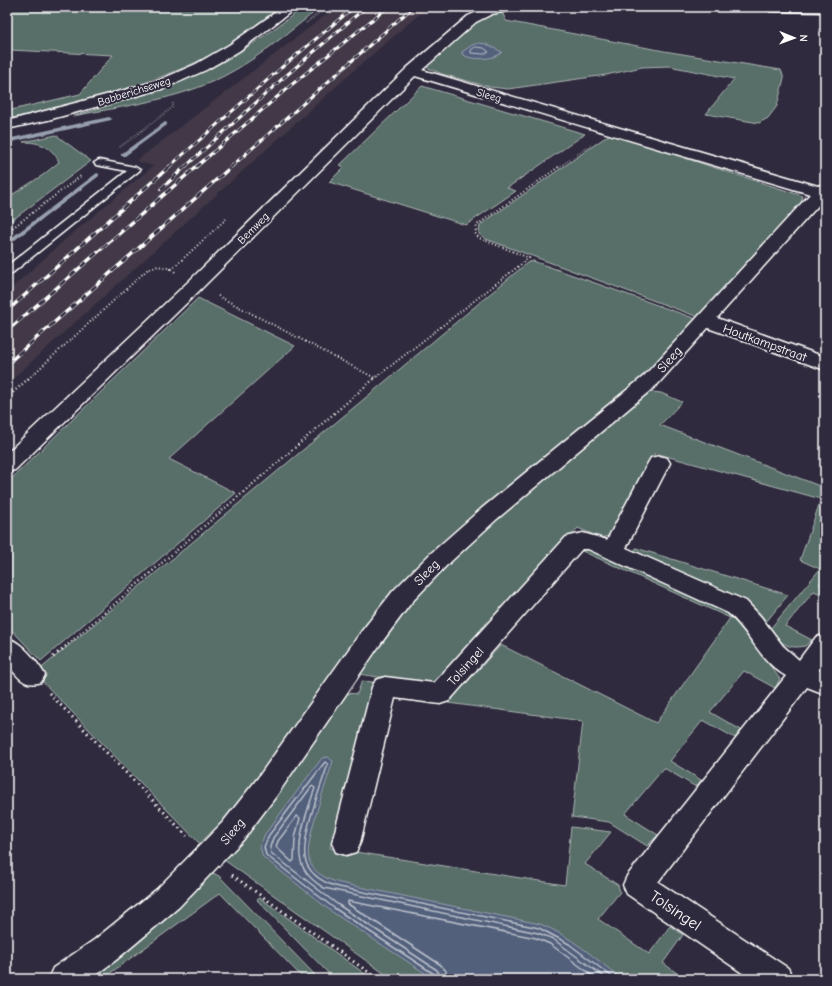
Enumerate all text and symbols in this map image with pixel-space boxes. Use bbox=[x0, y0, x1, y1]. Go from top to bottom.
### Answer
north arrow bbox=[774, 18, 814, 58]
text: N bbox=[797, 34, 810, 42]
street label: Babberichseweg bbox=[96, 74, 172, 109]
street label: Sleeg bbox=[475, 86, 503, 105]
street label: Bemweg bbox=[235, 210, 272, 247]
street label: Houtkampstraat bbox=[721, 320, 810, 365]
street label: Sleeg bbox=[654, 343, 685, 375]
street label: Sleeg bbox=[411, 556, 442, 588]
street label: Tolsingel bbox=[444, 644, 487, 689]
street label: Sleeg bbox=[217, 815, 248, 848]
street label: Tolsingel bbox=[646, 887, 705, 934]

